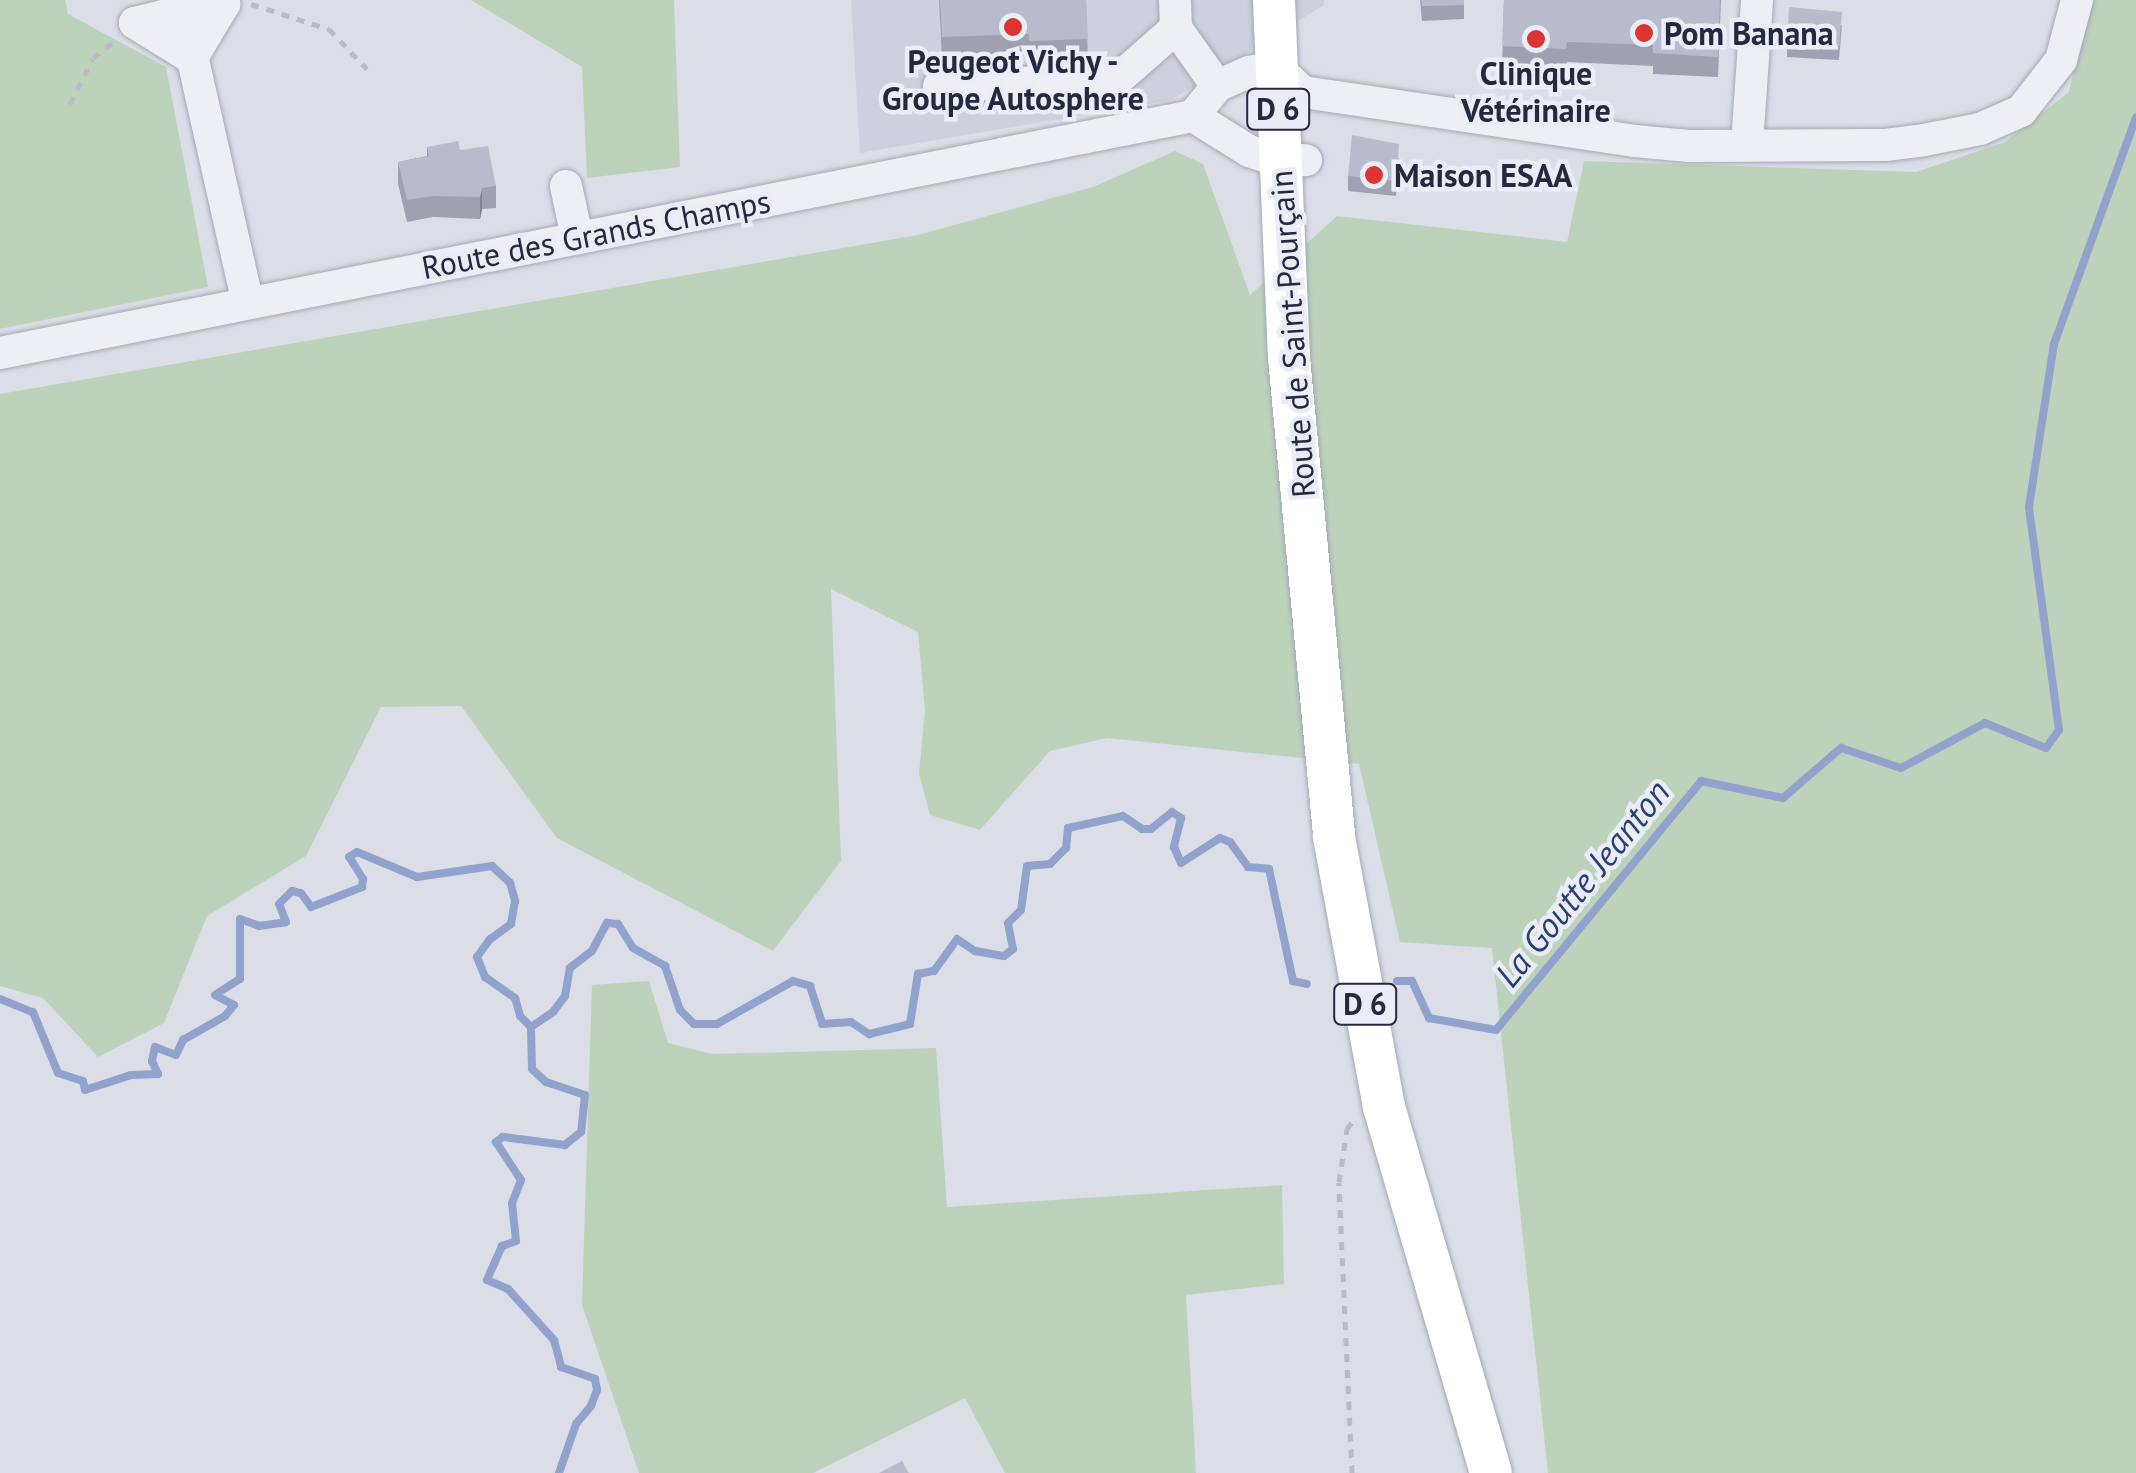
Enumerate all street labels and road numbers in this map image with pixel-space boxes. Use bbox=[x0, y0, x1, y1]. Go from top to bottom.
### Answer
road number: D 6 bbox=[1246, 84, 1310, 134]
street label: Route de Saint-Pourçain bbox=[1261, 169, 1323, 499]
street label: Route des Grands Champs bbox=[419, 181, 773, 287]
road number: D 6 bbox=[1332, 979, 1398, 1029]

